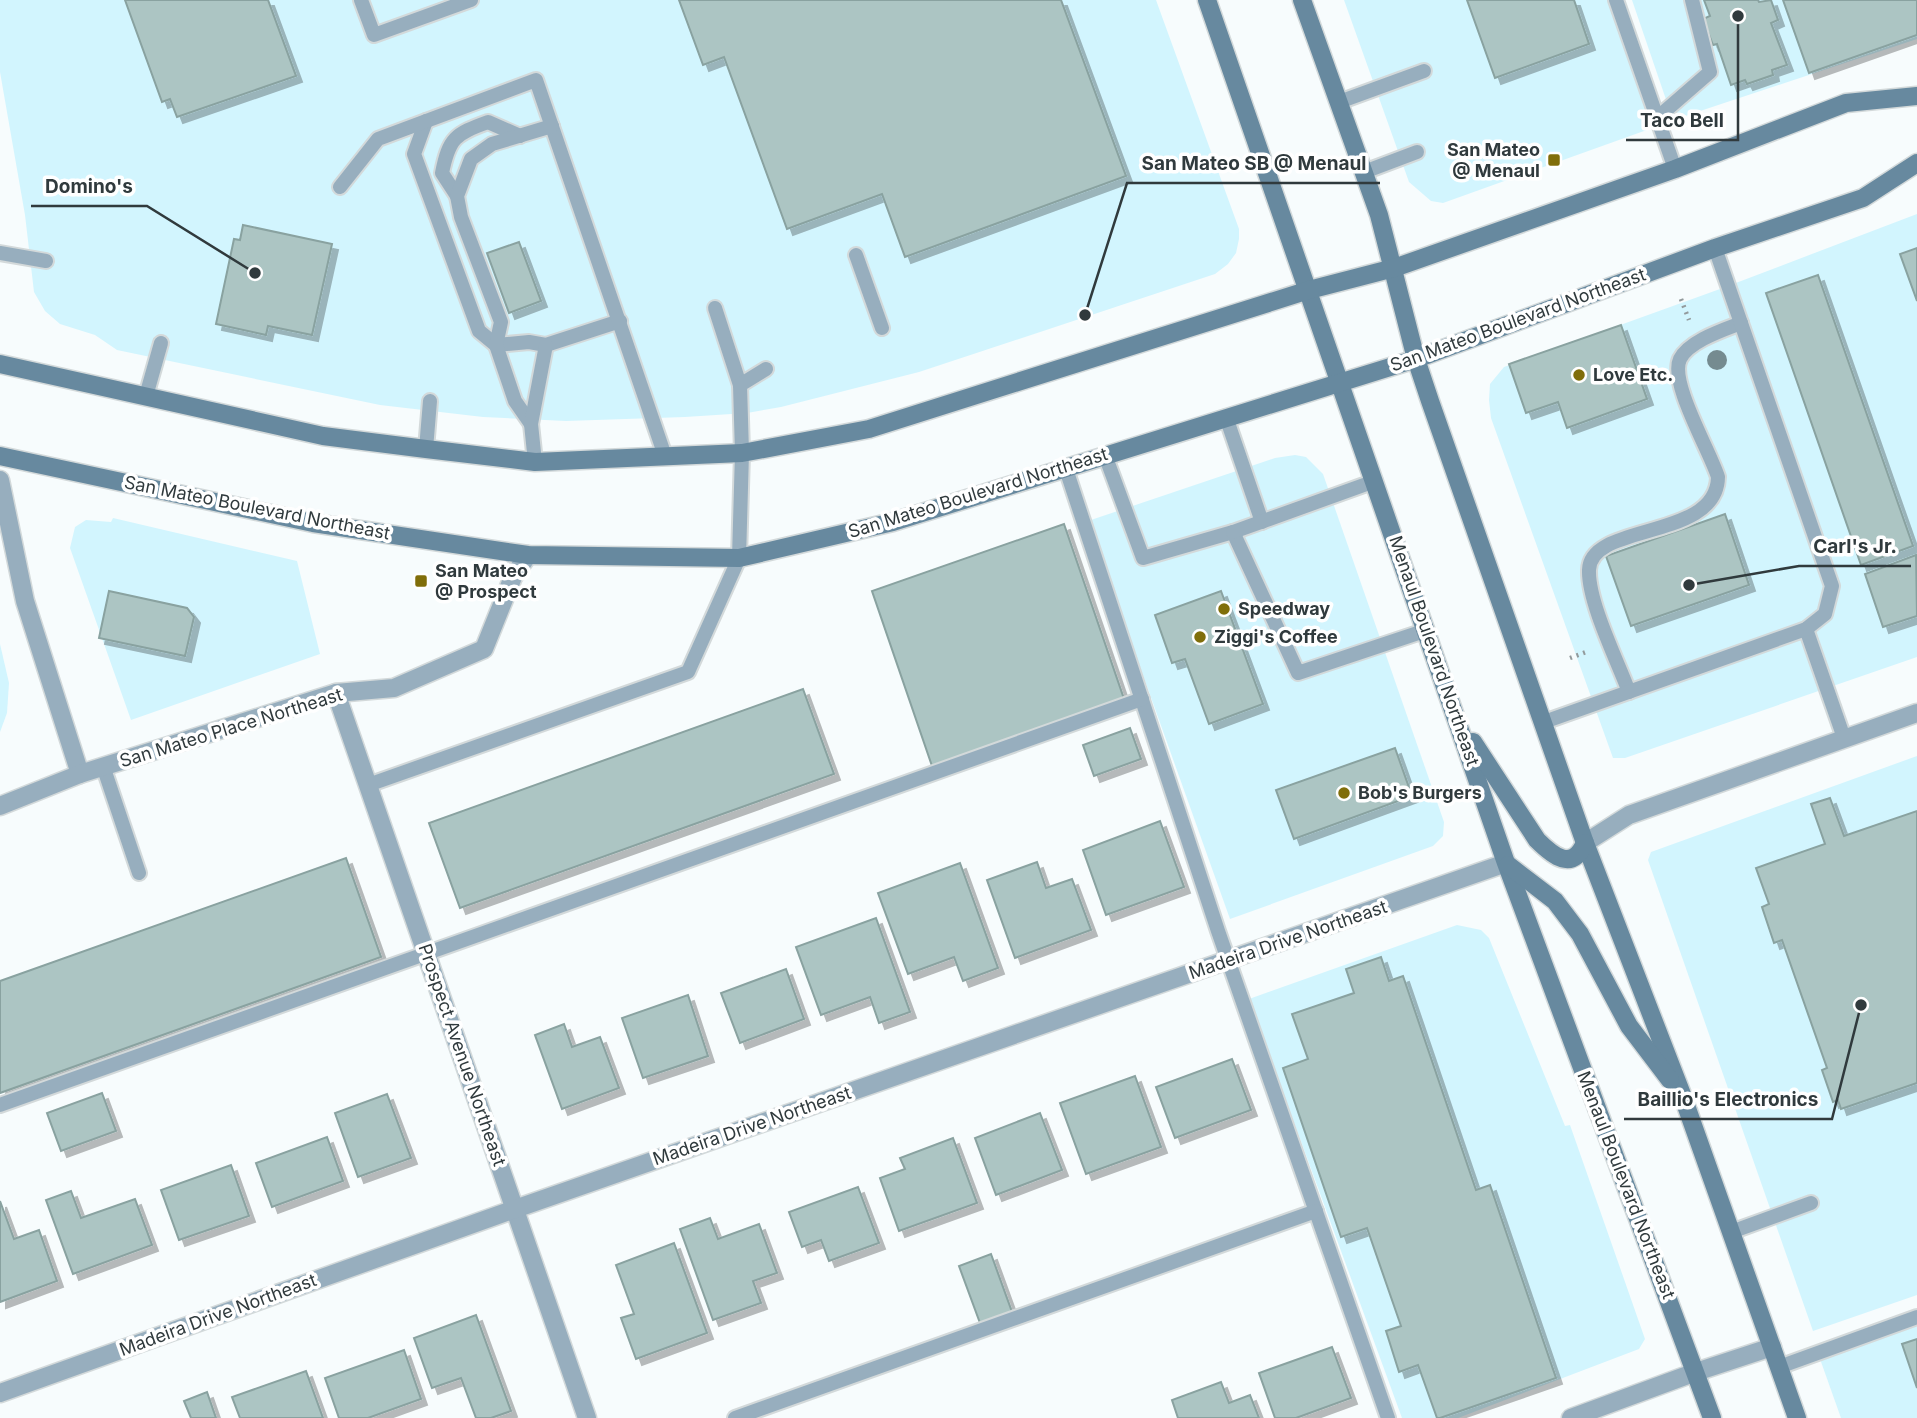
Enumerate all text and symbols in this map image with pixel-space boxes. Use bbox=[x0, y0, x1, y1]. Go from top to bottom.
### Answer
callout: Taco Bell bbox=[1626, 100, 1738, 140]
text: Taco Bell bbox=[1640, 109, 1724, 132]
place label: San Mateo @ Menaul bbox=[1447, 139, 1540, 181]
callout: San Mateo SB @ Menaul bbox=[1127, 143, 1380, 183]
text: San Mateo SB @ Menaul bbox=[1142, 152, 1366, 175]
marker: San Mateo @ Menaul bbox=[1546, 152, 1562, 168]
callout: Domino's bbox=[31, 166, 147, 206]
text: Domino's bbox=[45, 175, 133, 198]
street label: San Mateo Boulevard Northeast bbox=[1387, 263, 1649, 376]
place label: Love Etc. bbox=[1593, 364, 1673, 385]
marker: Love Etc. bbox=[1571, 367, 1587, 383]
street label: San Mateo Boulevard Northeast bbox=[846, 443, 1110, 542]
street label: San Mateo Boulevard Northeast bbox=[122, 471, 392, 544]
callout: Carl's Jr. bbox=[1799, 526, 1911, 566]
street label: Menaul Boulevard Northeast bbox=[1385, 533, 1484, 769]
text: Carl's Jr. bbox=[1813, 535, 1897, 558]
place label: San Mateo @ Prospect bbox=[435, 560, 537, 602]
marker: San Mateo @ Prospect bbox=[413, 573, 429, 589]
place label: Speedway bbox=[1238, 598, 1330, 619]
marker: Speedway bbox=[1216, 601, 1232, 617]
place label: Ziggi's Coffee bbox=[1214, 626, 1338, 647]
marker: Ziggi's Coffee bbox=[1192, 629, 1208, 645]
street label: San Mateo Place Northeast bbox=[117, 684, 345, 771]
place label: Bob's Burgers bbox=[1358, 782, 1482, 803]
marker: Bob's Burgers bbox=[1336, 785, 1352, 801]
street label: Madeira Drive Northeast bbox=[1186, 896, 1390, 983]
street label: Prospect Avenue Northeast bbox=[415, 941, 510, 1169]
street label: Menaul Boulevard Northeast bbox=[1573, 1068, 1680, 1302]
callout: Baillio's Electronics bbox=[1624, 1079, 1832, 1119]
street label: Madeira Drive Northeast bbox=[650, 1082, 854, 1169]
text: Baillio's Electronics bbox=[1638, 1088, 1818, 1111]
street label: Madeira Drive Northeast bbox=[116, 1269, 319, 1360]

